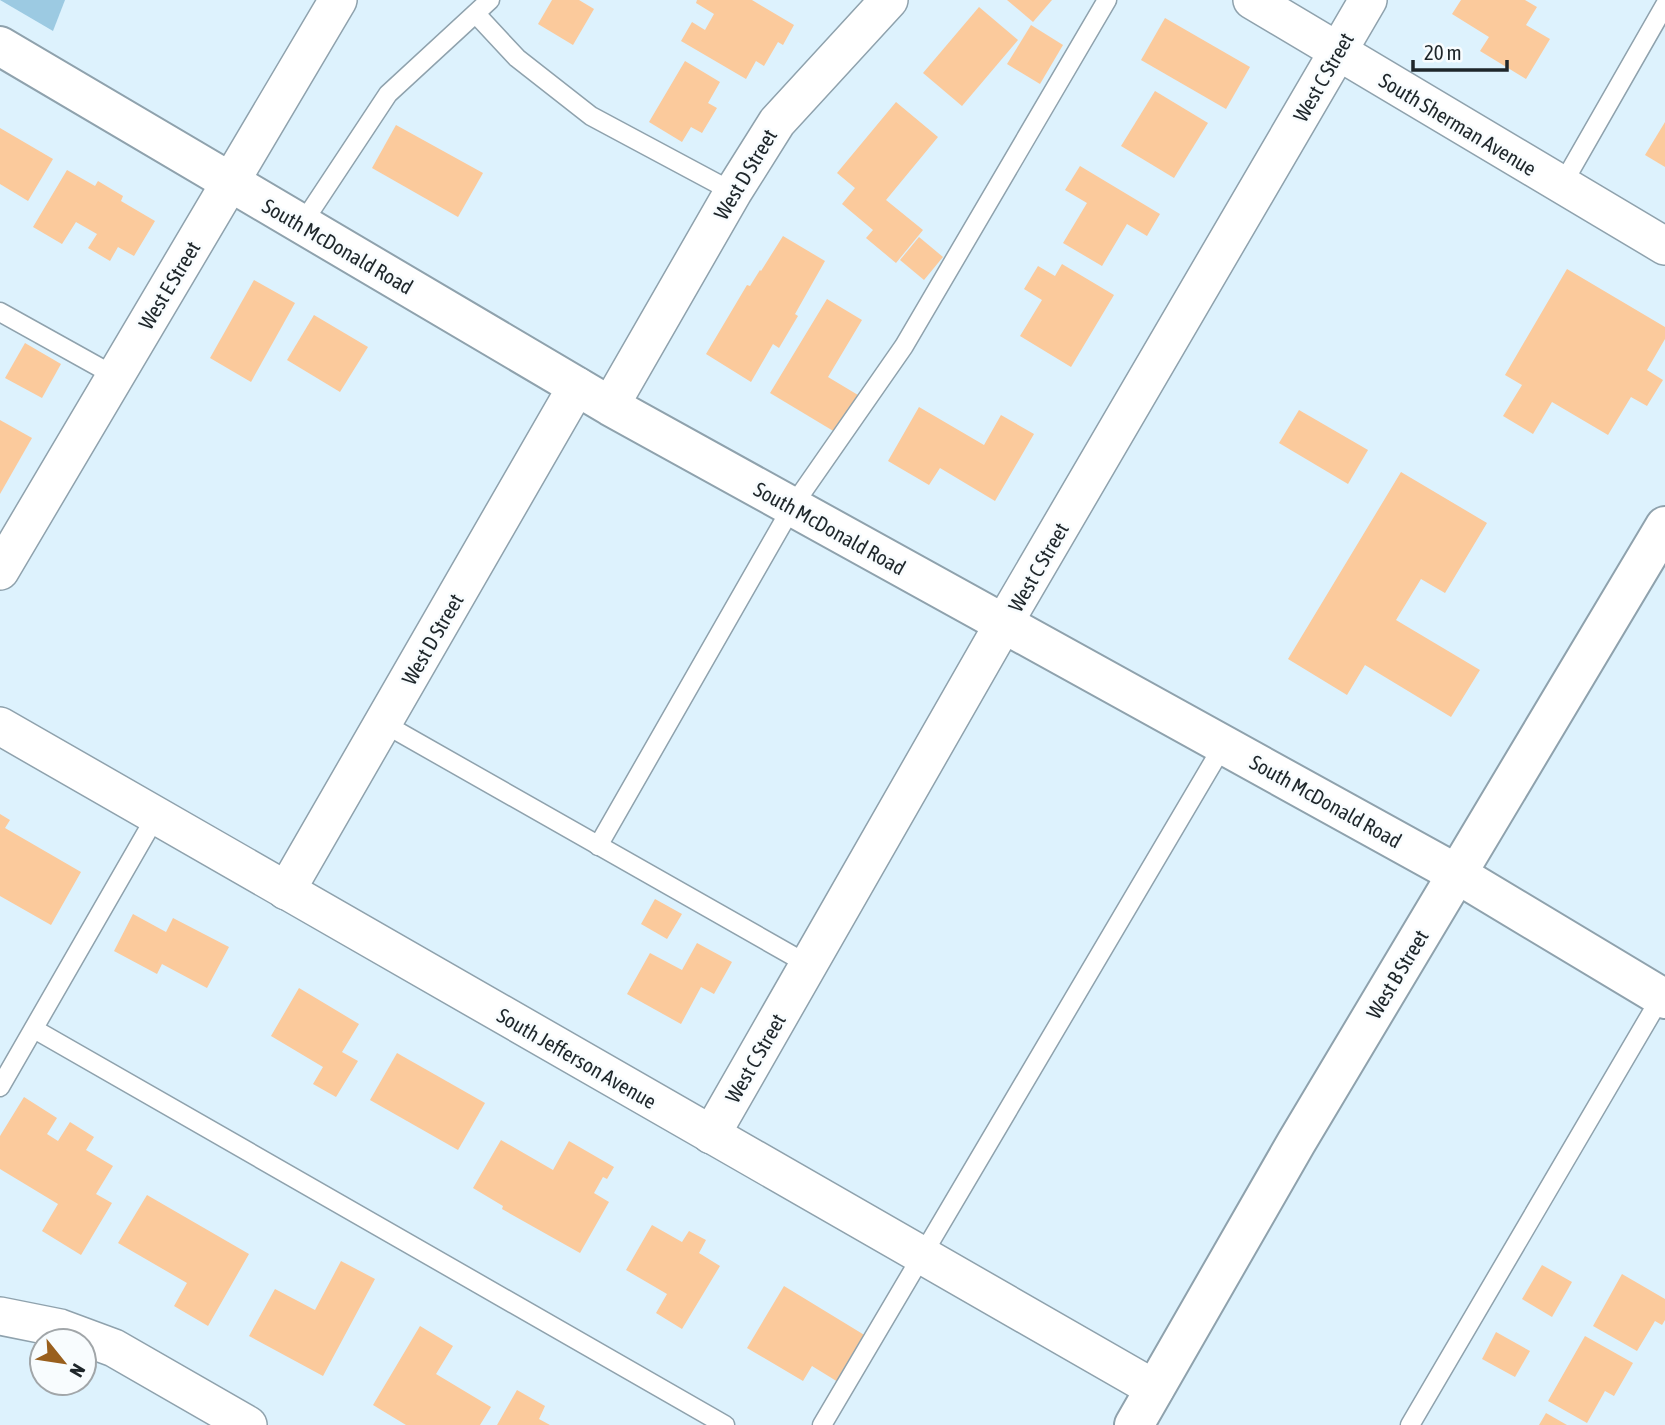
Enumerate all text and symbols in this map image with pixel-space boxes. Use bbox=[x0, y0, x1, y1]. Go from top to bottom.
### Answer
street label: West C Street bbox=[1288, 28, 1358, 126]
scale bar bbox=[1413, 28, 1508, 72]
text: 20 m bbox=[1424, 40, 1462, 64]
street label: South Sherman Avenue bbox=[1375, 68, 1541, 180]
street label: West D Street bbox=[709, 124, 781, 224]
street label: South McDonald Road bbox=[259, 193, 417, 299]
street label: West E Street bbox=[133, 237, 205, 333]
street label: South McDonald Road bbox=[750, 476, 910, 580]
street label: West C Street bbox=[1003, 518, 1073, 616]
street label: West D Street bbox=[396, 589, 468, 689]
street label: South McDonald Road bbox=[1246, 749, 1406, 853]
street label: West B Street bbox=[1361, 925, 1433, 1023]
street label: South Jefferson Avenue bbox=[493, 1003, 661, 1113]
street label: West C Street bbox=[720, 1009, 790, 1107]
north arrow bbox=[28, 1327, 98, 1397]
text: N bbox=[65, 1360, 90, 1381]

